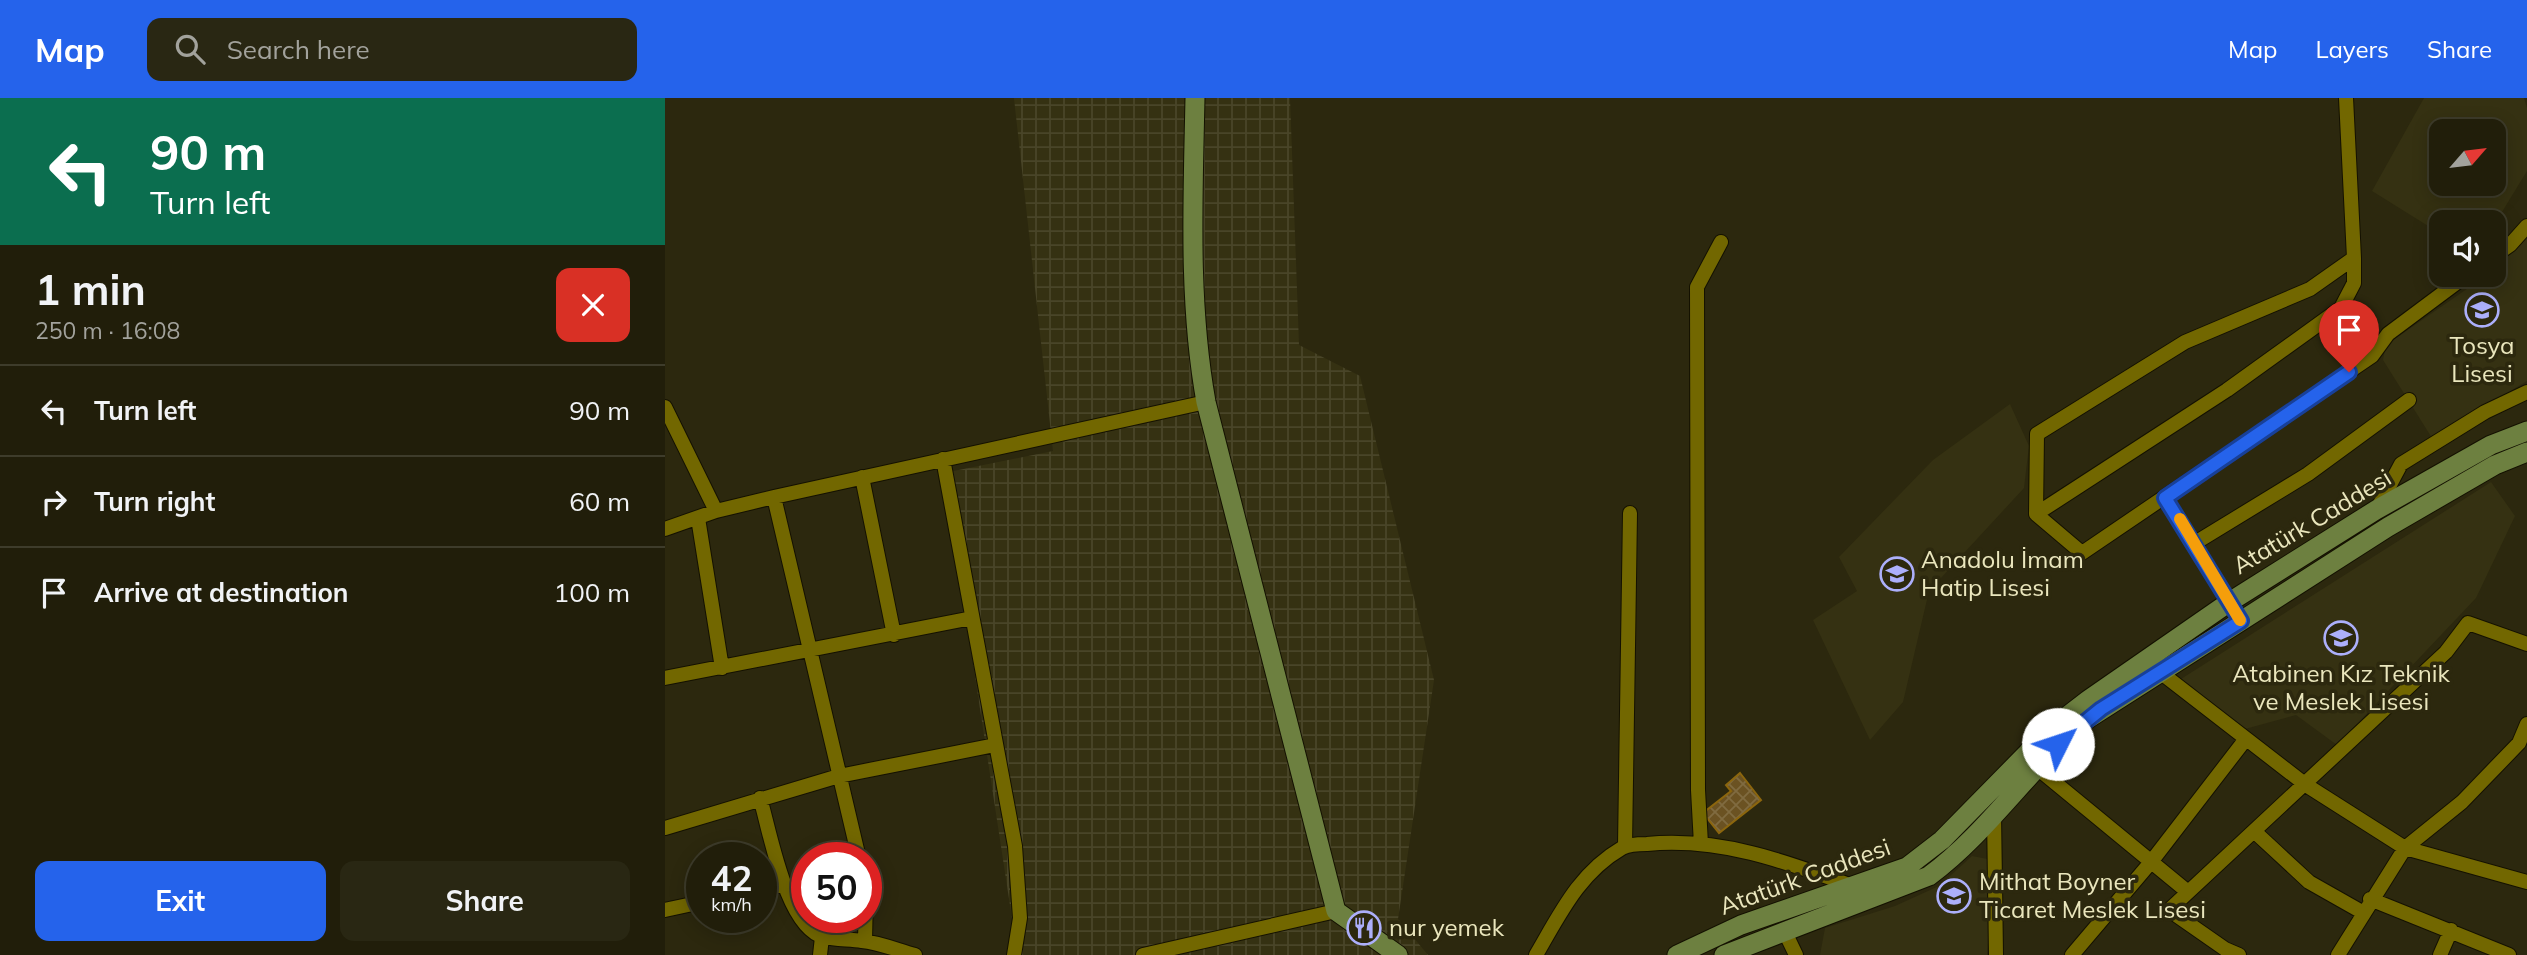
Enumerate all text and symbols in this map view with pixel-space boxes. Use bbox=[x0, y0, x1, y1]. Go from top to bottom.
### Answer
search box bbox=[147, 18, 637, 81]
text: Map bbox=[35, 29, 105, 70]
icon: search bbox=[171, 30, 209, 68]
text: Search here bbox=[227, 33, 370, 66]
text: Map bbox=[2228, 34, 2277, 64]
text: Layers bbox=[2315, 34, 2389, 64]
text: Share bbox=[2427, 34, 2492, 64]
north arrow bbox=[2429, 119, 2506, 196]
map controls bbox=[2429, 119, 2506, 287]
text: 90 m bbox=[150, 121, 266, 182]
icon: left bbox=[35, 126, 126, 217]
text: Turn left bbox=[150, 182, 270, 222]
button: sound bbox=[2429, 210, 2506, 287]
text: 1 min bbox=[35, 263, 146, 316]
button: close bbox=[556, 268, 630, 342]
school or university icon: Tosya Lisesi bbox=[2463, 291, 2501, 329]
pin bbox=[2319, 300, 2379, 372]
icon: arrive bbox=[2330, 311, 2368, 349]
text: 250 m · 16:08 bbox=[35, 316, 180, 345]
place label: Tosya Lisesi bbox=[2450, 330, 2514, 388]
icon: left bbox=[35, 392, 73, 430]
text: Turn left bbox=[94, 394, 196, 427]
text: 90 m bbox=[569, 394, 630, 427]
street label: Atatürk Caddesi bbox=[2227, 462, 2396, 580]
icon: right bbox=[35, 483, 73, 521]
text: Turn right bbox=[94, 485, 215, 518]
text: 60 m bbox=[569, 485, 630, 518]
place label: Anadolu İmam Hatip Lisesi bbox=[1921, 544, 2084, 602]
school or university icon: Anadolu İmam Hatip Lisesi bbox=[1878, 555, 1916, 593]
icon: arrive bbox=[35, 574, 73, 612]
text: Arrive at destination bbox=[94, 576, 349, 609]
text: 100 m bbox=[554, 576, 630, 609]
school or university icon: Atabinen Kız Teknik ve Meslek Lisesi bbox=[2322, 619, 2360, 657]
place label: Atabinen Kız Teknik ve Meslek Lisesi bbox=[2232, 658, 2450, 716]
position arrow bbox=[2021, 707, 2095, 781]
street label: Atatürk Caddesi bbox=[1715, 831, 1894, 921]
speed limit sign: 50 bbox=[791, 842, 882, 933]
text: 42 bbox=[710, 856, 753, 900]
button: Exit bbox=[35, 861, 326, 941]
button: Share bbox=[340, 861, 630, 941]
place label: Mithat Boyner Ticaret Meslek Lisesi bbox=[1979, 866, 2206, 924]
school or university icon: Mithat Boyner Ticaret Meslek Lisesi bbox=[1935, 877, 1973, 915]
text: km/h bbox=[711, 893, 752, 916]
restaurant icon: nur yemek bbox=[1345, 909, 1383, 947]
place label: nur yemek bbox=[1389, 912, 1505, 942]

